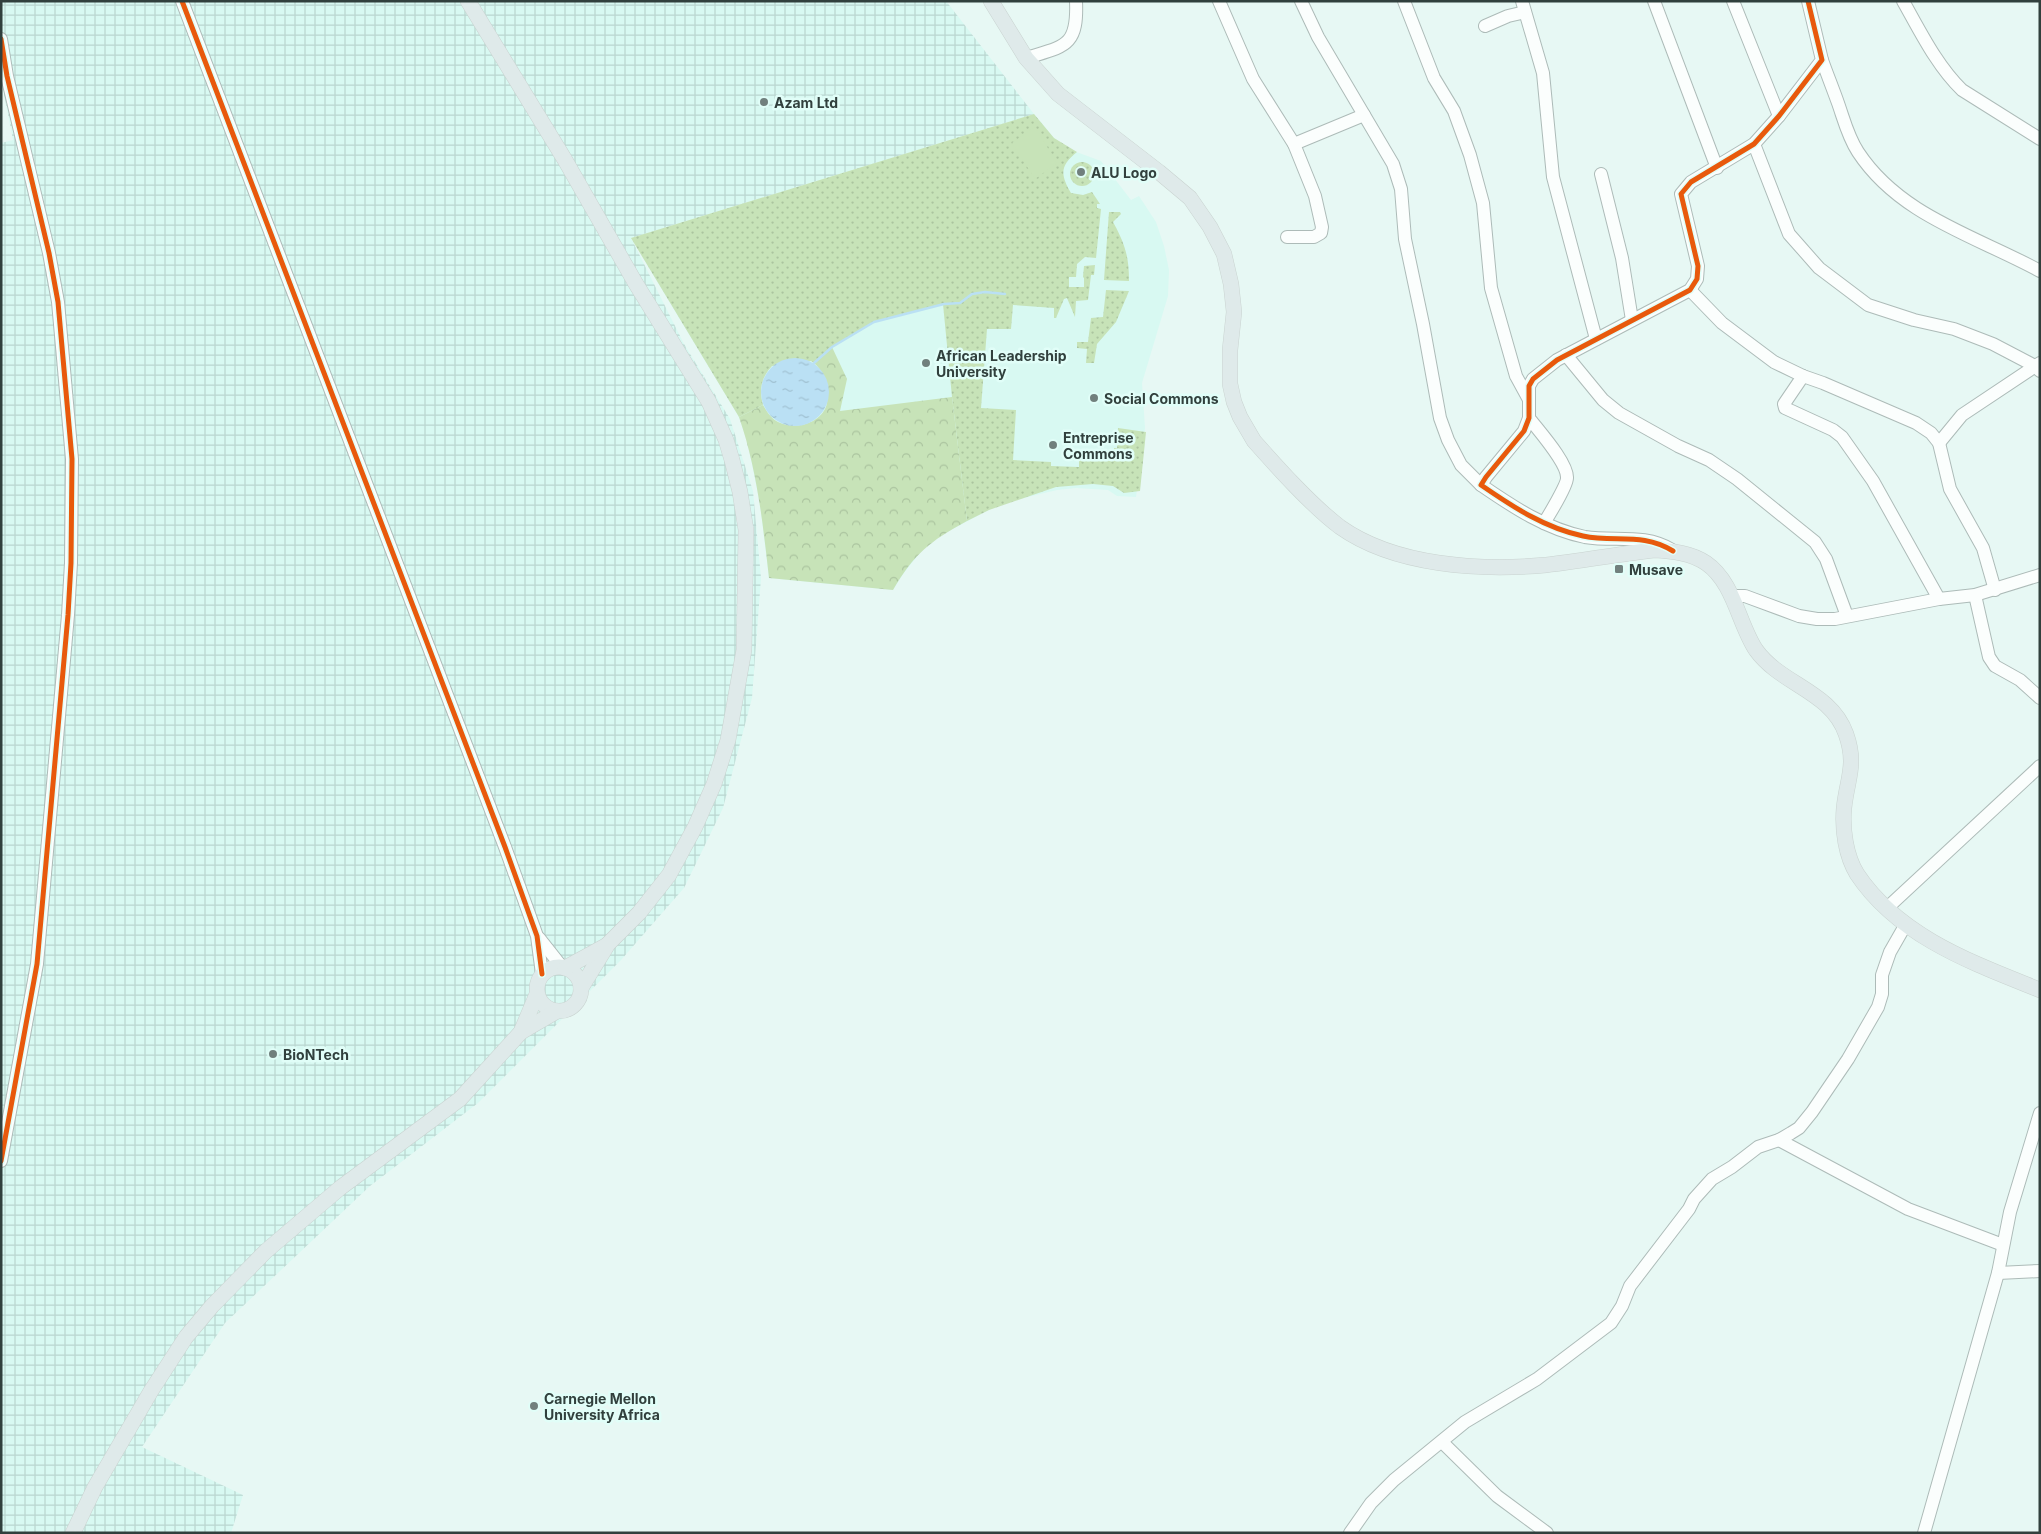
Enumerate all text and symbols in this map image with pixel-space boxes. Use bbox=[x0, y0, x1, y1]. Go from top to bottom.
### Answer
place label: Azam Ltd bbox=[774, 94, 838, 111]
marker: Azam Ltd bbox=[758, 96, 770, 108]
place label: ALU Logo bbox=[1091, 164, 1157, 181]
marker: ALU Logo bbox=[1075, 166, 1087, 178]
place label: African Leadership University bbox=[936, 347, 1067, 380]
marker: African Leadership University bbox=[920, 357, 932, 369]
place label: Social Commons bbox=[1104, 390, 1219, 407]
marker: Social Commons bbox=[1088, 392, 1100, 404]
place label: Entreprise Commons bbox=[1063, 429, 1134, 462]
marker: Entreprise Commons bbox=[1047, 439, 1059, 451]
place label: Musave bbox=[1629, 561, 1683, 578]
marker: Musave bbox=[1613, 563, 1625, 575]
place label: BioNTech bbox=[283, 1046, 349, 1063]
marker: BioNTech bbox=[267, 1048, 279, 1060]
place label: Carnegie Mellon University Africa bbox=[544, 1390, 660, 1423]
marker: Carnegie Mellon University Africa bbox=[528, 1400, 540, 1412]

